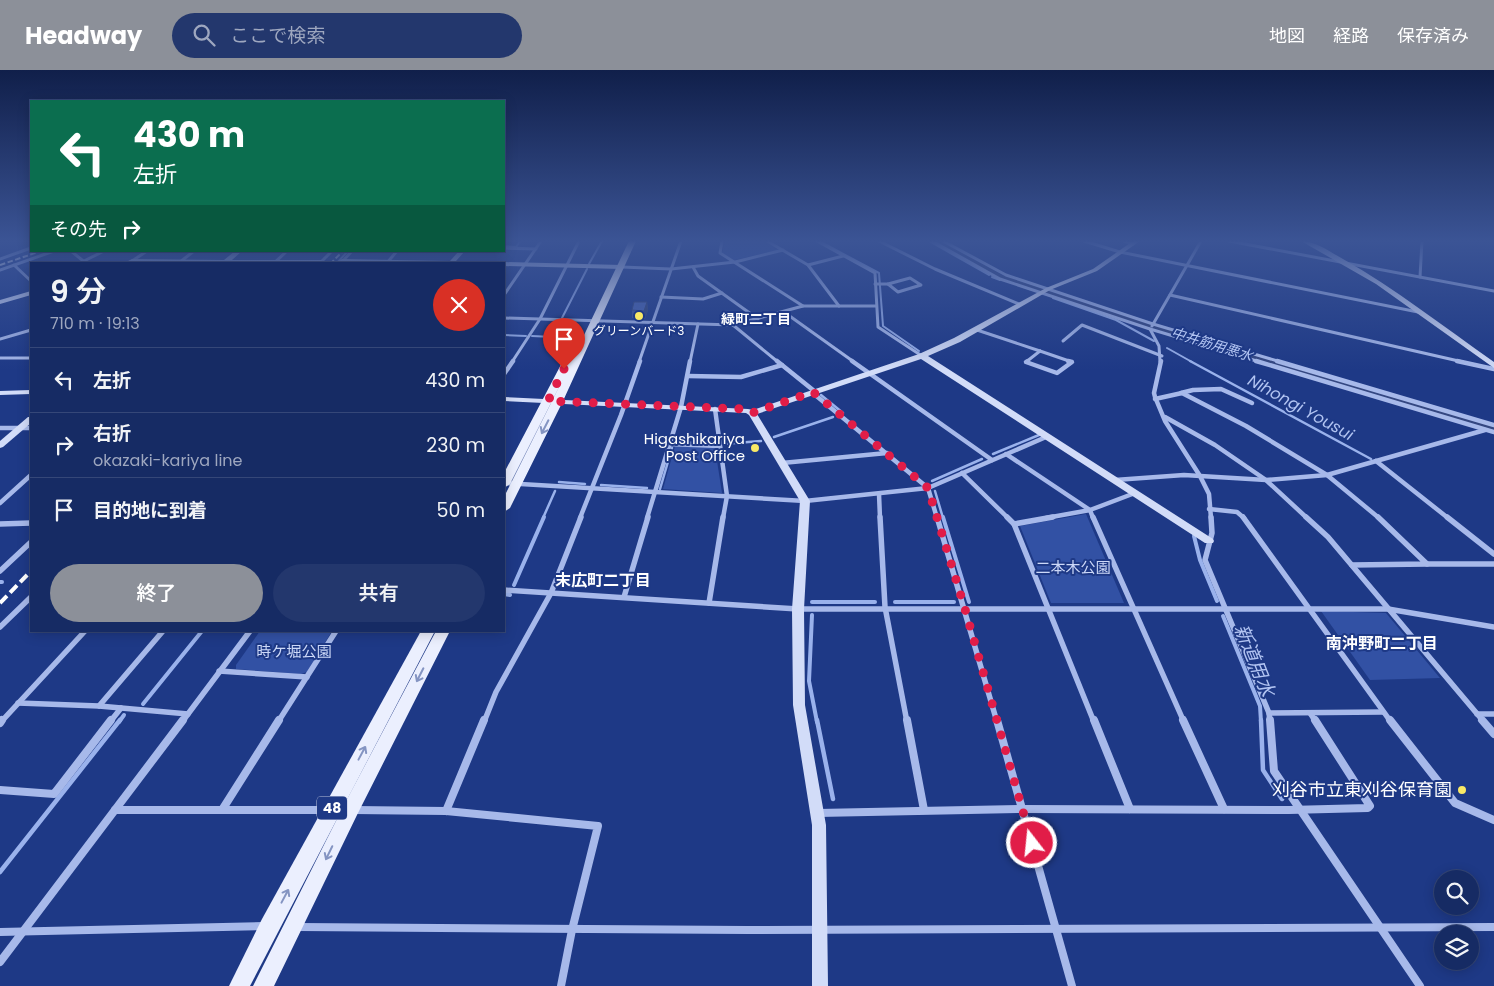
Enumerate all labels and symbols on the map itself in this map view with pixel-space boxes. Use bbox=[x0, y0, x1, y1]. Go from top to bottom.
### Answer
district label: 緑町二丁目 bbox=[721, 309, 791, 329]
marker: グリーンバード3 bbox=[633, 310, 645, 322]
pin bbox=[543, 318, 585, 369]
place label: グリーンバード3 bbox=[594, 322, 684, 339]
water label: 中井筋用悪水 bbox=[1169, 322, 1257, 366]
water label: Nihongi Yousui bbox=[1244, 369, 1359, 447]
one-way arrow bbox=[540, 420, 550, 435]
place label: Higashikariya Post Office bbox=[644, 428, 745, 466]
marker: Higashikariya Post Office bbox=[749, 442, 761, 454]
park label: 二本木公園 bbox=[1035, 557, 1111, 578]
district label: 末広町二丁目 bbox=[555, 569, 651, 592]
water label: 新道用水 bbox=[1228, 620, 1282, 702]
district label: 南沖野町二丁目 bbox=[1326, 632, 1438, 655]
park label: 時ケ堀公園 bbox=[256, 641, 332, 662]
one-way arrow bbox=[415, 667, 425, 682]
one-way arrow bbox=[358, 746, 367, 761]
place label: 刈谷市立東刈谷保育園 bbox=[1272, 777, 1452, 802]
marker: 刈谷市立東刈谷保育園 bbox=[1456, 784, 1468, 796]
road number: 48 bbox=[317, 796, 347, 820]
position arrow bbox=[1005, 816, 1057, 868]
one-way arrow bbox=[324, 845, 333, 860]
one-way arrow bbox=[281, 889, 290, 904]

